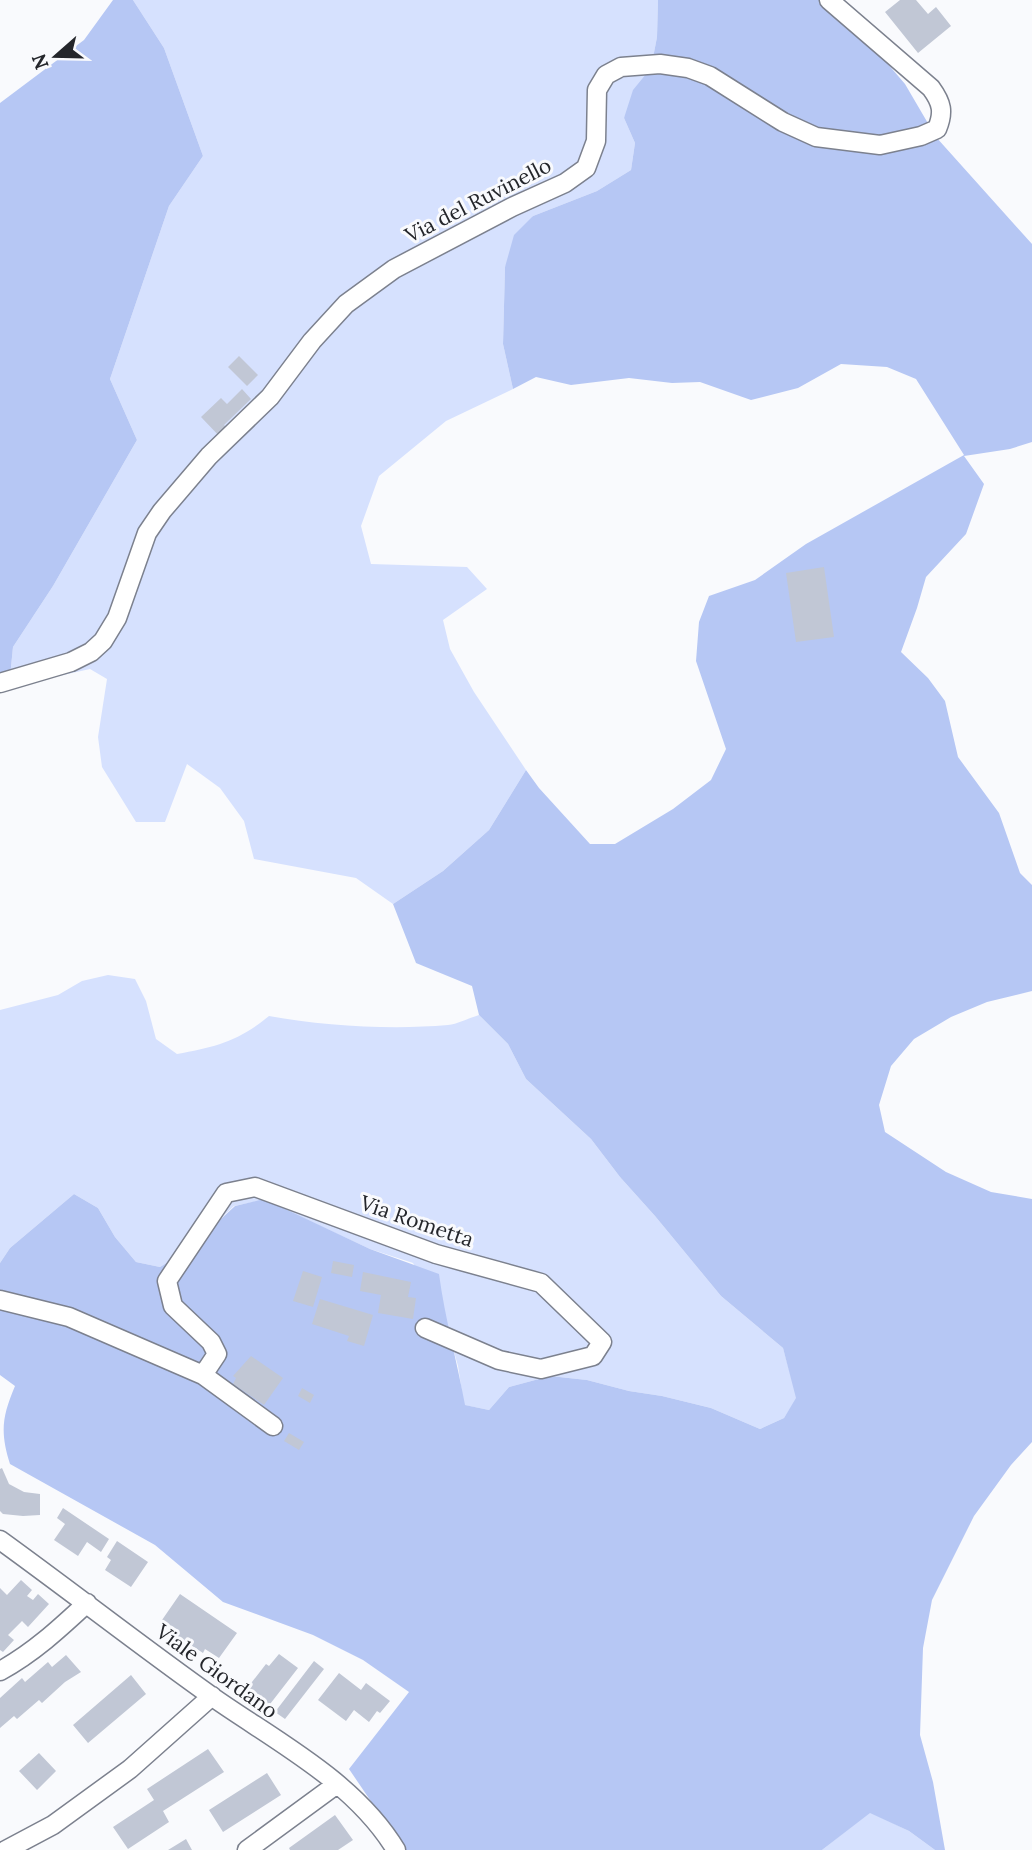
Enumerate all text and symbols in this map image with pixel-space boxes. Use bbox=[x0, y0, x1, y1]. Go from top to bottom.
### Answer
north arrow bbox=[21, 21, 91, 91]
text: N bbox=[26, 51, 54, 73]
street label: Via del Ruvinello bbox=[399, 151, 556, 249]
street label: Via Rometta bbox=[356, 1189, 477, 1253]
street label: Viale Giordano bbox=[150, 1617, 283, 1724]

